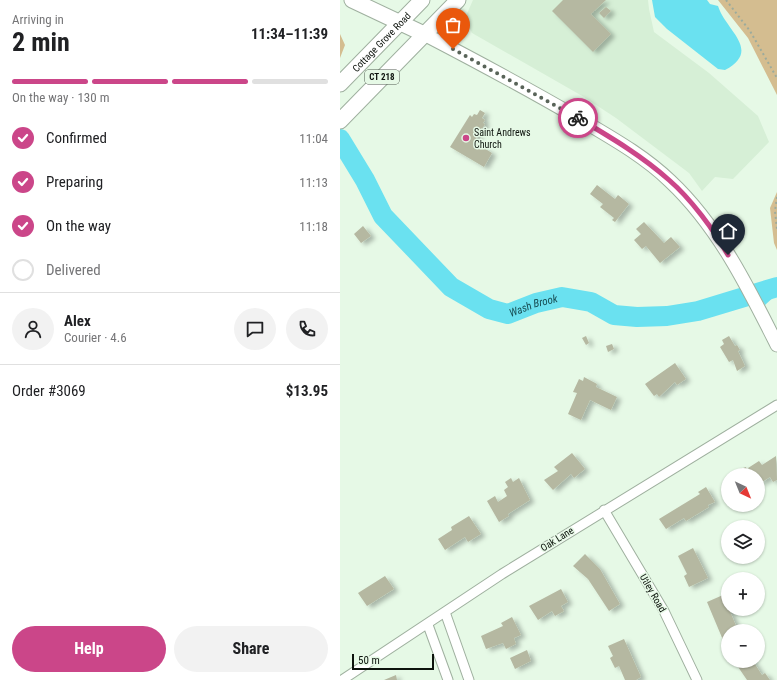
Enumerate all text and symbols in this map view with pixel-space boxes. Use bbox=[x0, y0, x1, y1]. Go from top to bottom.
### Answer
pin bbox=[436, 8, 470, 49]
street label: Cottage Grove Road bbox=[350, 10, 413, 74]
text: Arriving in bbox=[12, 12, 64, 27]
icon: bag bbox=[442, 14, 464, 36]
text: 11:34–11:39 bbox=[251, 25, 328, 43]
text: 2 min bbox=[12, 27, 70, 57]
road number: CT 218 bbox=[365, 70, 399, 84]
text: On the way · 130 m bbox=[12, 90, 109, 105]
courier bbox=[558, 98, 598, 138]
icon: bike bbox=[567, 107, 589, 129]
icon: check bbox=[12, 127, 34, 149]
place label: Saint Andrews Church bbox=[474, 127, 531, 150]
text: Confirmed bbox=[46, 129, 107, 147]
text: 11:04 bbox=[299, 131, 328, 146]
marker: Saint Andrews Church bbox=[461, 133, 471, 143]
icon: check bbox=[12, 171, 34, 193]
text: Preparing bbox=[46, 173, 103, 191]
text: 11:13 bbox=[299, 175, 328, 190]
pin bbox=[711, 214, 745, 255]
icon: check bbox=[12, 215, 34, 237]
text: On the way bbox=[46, 217, 111, 235]
text: 11:18 bbox=[299, 219, 328, 234]
icon: home bbox=[717, 220, 739, 242]
text: Delivered bbox=[46, 261, 101, 279]
water label: Wash Brook bbox=[507, 292, 559, 319]
button: person bbox=[12, 308, 54, 350]
button: chat bbox=[234, 308, 276, 350]
button: phone bbox=[286, 308, 328, 350]
text: Alex bbox=[64, 312, 91, 330]
text: Courier · 4.6 bbox=[64, 330, 127, 345]
text: Order #3069 bbox=[12, 382, 86, 400]
text: $13.95 bbox=[286, 382, 328, 400]
north arrow bbox=[721, 468, 765, 512]
map controls bbox=[721, 468, 765, 668]
button: layers bbox=[721, 520, 765, 564]
street label: Oak Lane bbox=[539, 524, 576, 553]
street label: Utley Road bbox=[638, 572, 668, 614]
button: + bbox=[721, 572, 765, 616]
button: − bbox=[721, 624, 765, 668]
button: Help bbox=[12, 626, 166, 672]
button: Share bbox=[174, 626, 328, 672]
scale bar bbox=[352, 652, 434, 671]
text: 50 m bbox=[358, 654, 380, 667]

